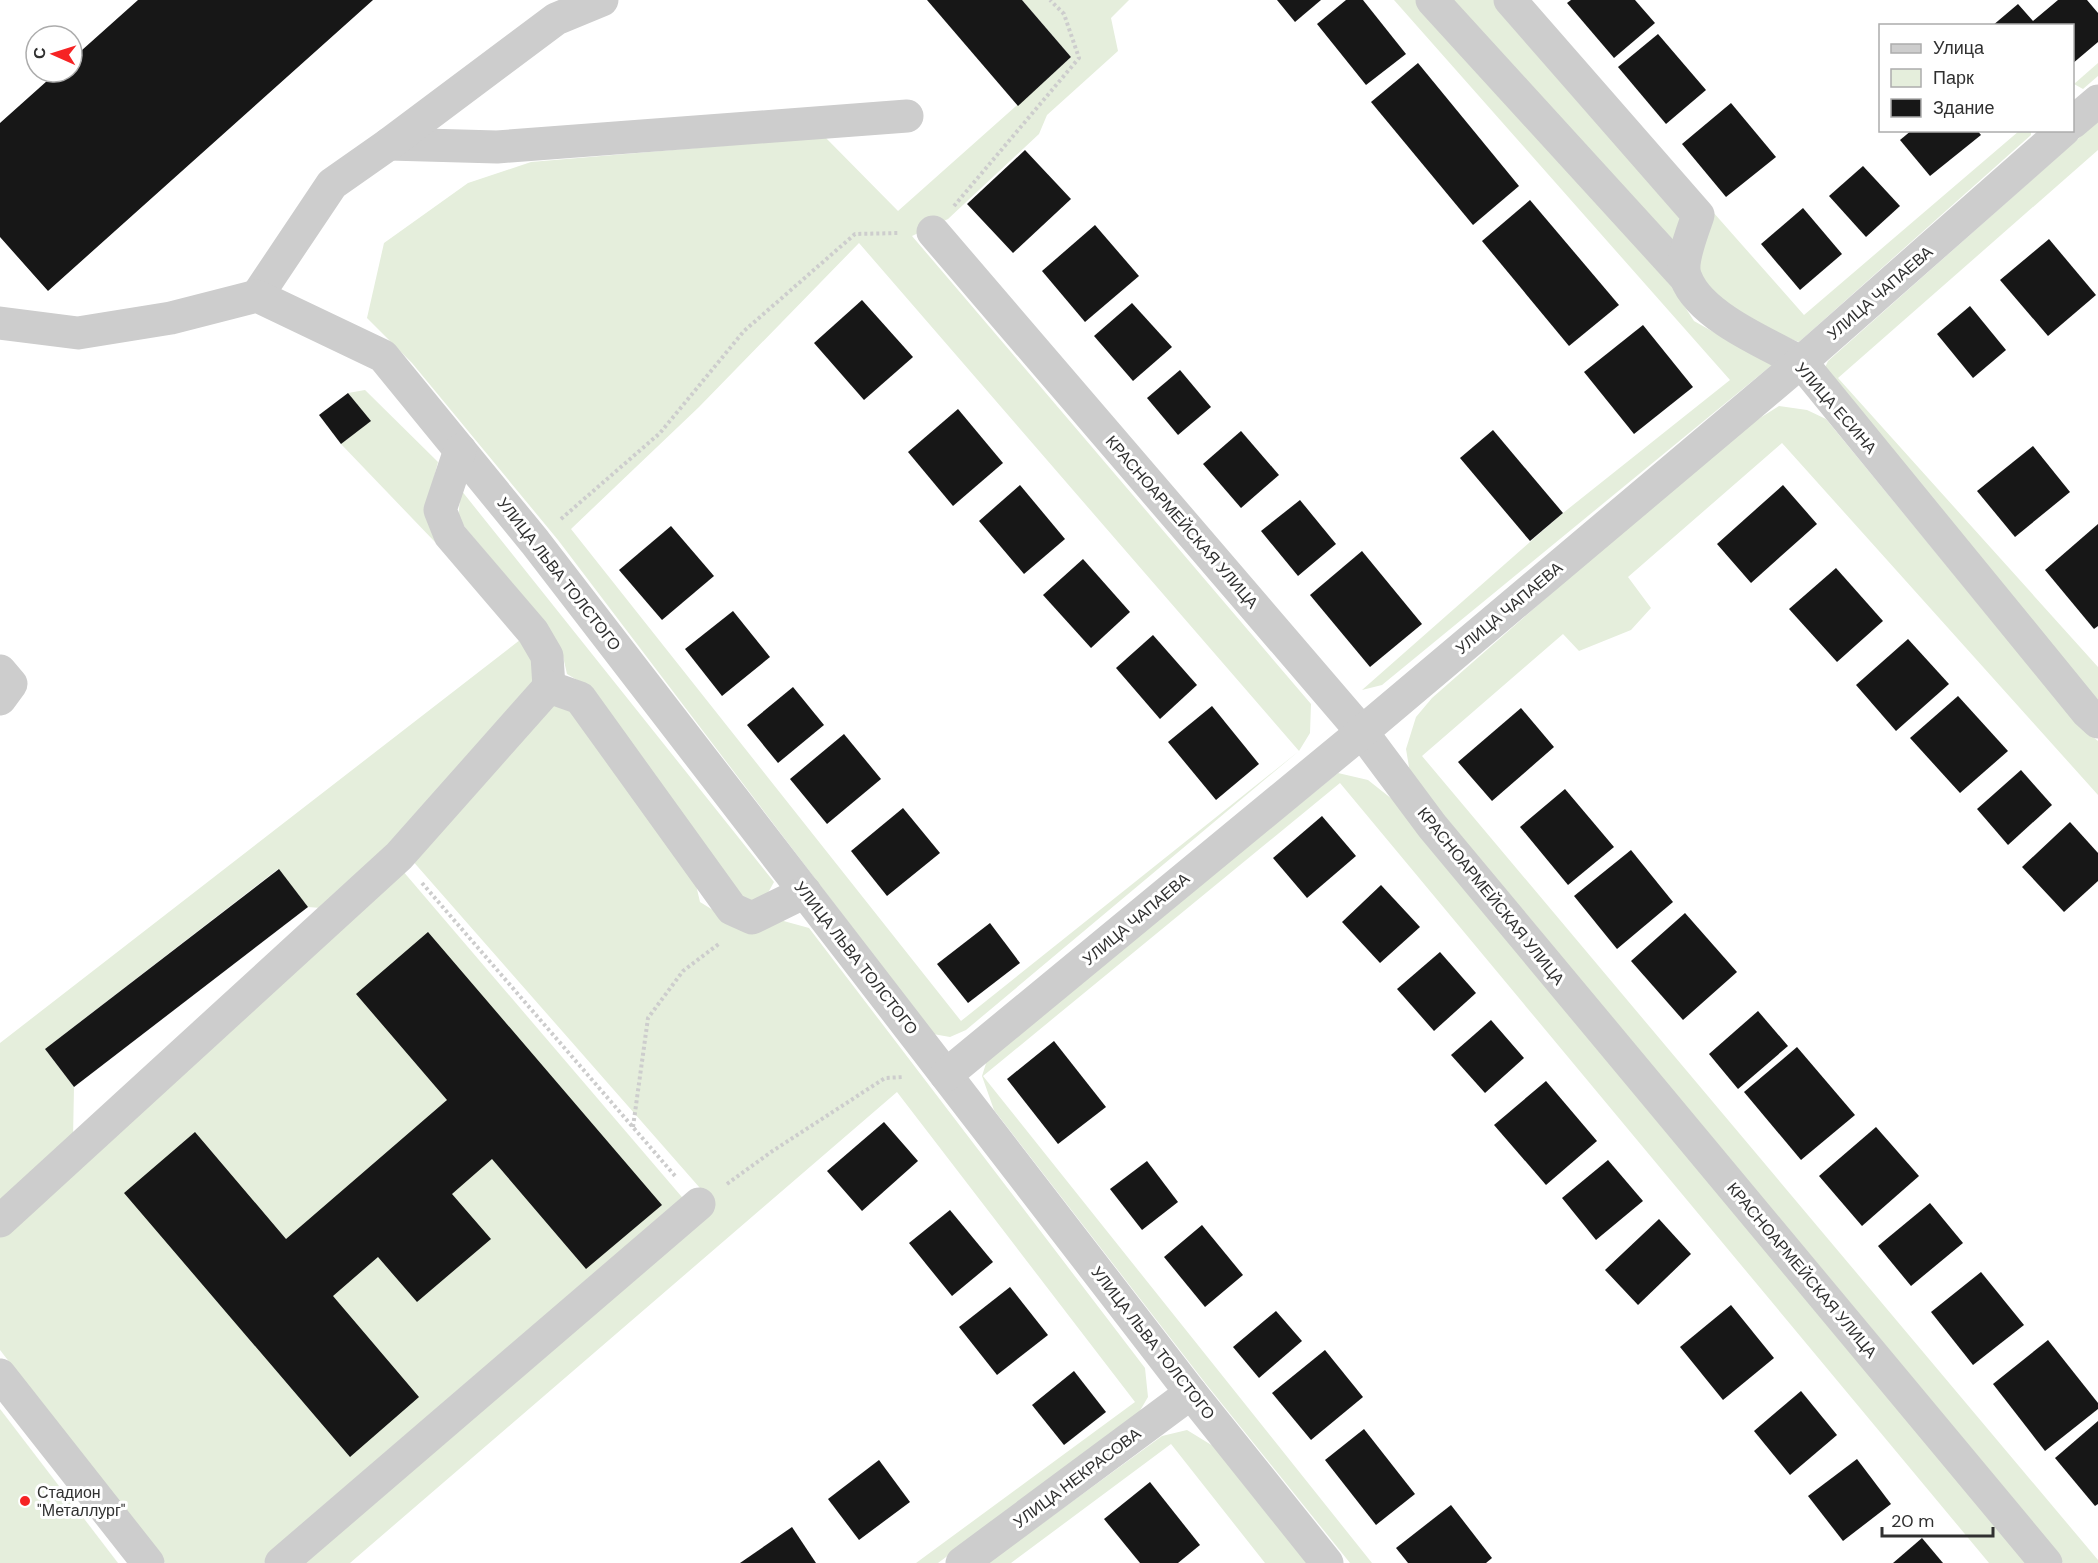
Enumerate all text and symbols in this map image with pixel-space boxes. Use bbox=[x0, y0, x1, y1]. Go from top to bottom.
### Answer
north arrow bbox=[24, 24, 84, 84]
legend bbox=[1879, 24, 2074, 132]
text: Улица bbox=[1933, 36, 1985, 60]
text: С bbox=[29, 46, 50, 60]
text: Парк bbox=[1933, 66, 1974, 90]
text: Здание bbox=[1933, 96, 1994, 120]
street label: УЛИЦА ЧАПАЕВА bbox=[1823, 241, 1937, 345]
street label: УЛИЦА ЕСИНА bbox=[1791, 358, 1882, 458]
street label: КРАСНОАРМЕЙСКАЯ УЛИЦА bbox=[1101, 431, 1263, 613]
street label: УЛИЦА ЛЬВА ТОЛСТОГО bbox=[493, 493, 625, 655]
street label: УЛИЦА ЧАПАЕВА bbox=[1451, 557, 1567, 659]
street label: КРАСНОАРМЕЙСКАЯ УЛИЦА bbox=[1413, 803, 1569, 989]
street label: УЛИЦА ЧАПАЕВА bbox=[1078, 868, 1194, 970]
street label: УЛИЦА ЛЬВА ТОЛСТОГО bbox=[790, 877, 922, 1039]
street label: КРАСНОАРМЕЙСКАЯ УЛИЦА bbox=[1722, 1178, 1882, 1362]
street label: УЛИЦА ЛЬВА ТОЛСТОГО bbox=[1087, 1262, 1219, 1424]
street label: УЛИЦА НЕКРАСОВА bbox=[1009, 1423, 1145, 1533]
place label: Стадион "Металлург" bbox=[37, 1482, 126, 1521]
marker: Стадион "Металлург" bbox=[18, 1494, 32, 1508]
scale bar bbox=[1882, 1500, 1993, 1538]
text: 20 m bbox=[1891, 1509, 1934, 1533]

